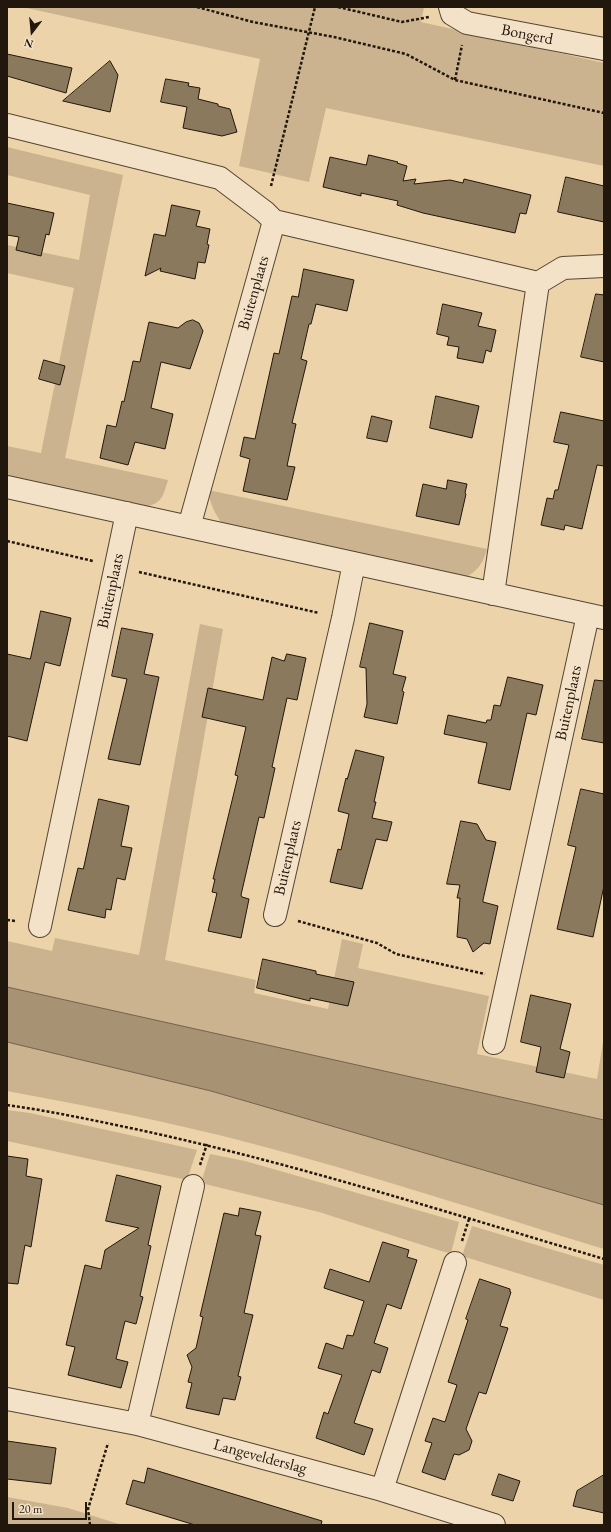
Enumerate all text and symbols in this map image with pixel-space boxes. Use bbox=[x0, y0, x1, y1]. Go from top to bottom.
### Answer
north arrow bbox=[12, 12, 52, 52]
street label: Bongerd bbox=[499, 21, 555, 49]
text: N bbox=[22, 36, 35, 51]
street label: Buitenplaats bbox=[234, 254, 274, 332]
street label: Buitenplaats bbox=[94, 552, 128, 630]
street label: Buitenplaats bbox=[552, 664, 586, 742]
street label: Buitenplaats bbox=[270, 819, 306, 897]
street label: Langevelderslag bbox=[211, 1435, 309, 1479]
scale bar bbox=[14, 1494, 89, 1520]
text: 20 m bbox=[19, 1501, 42, 1517]

